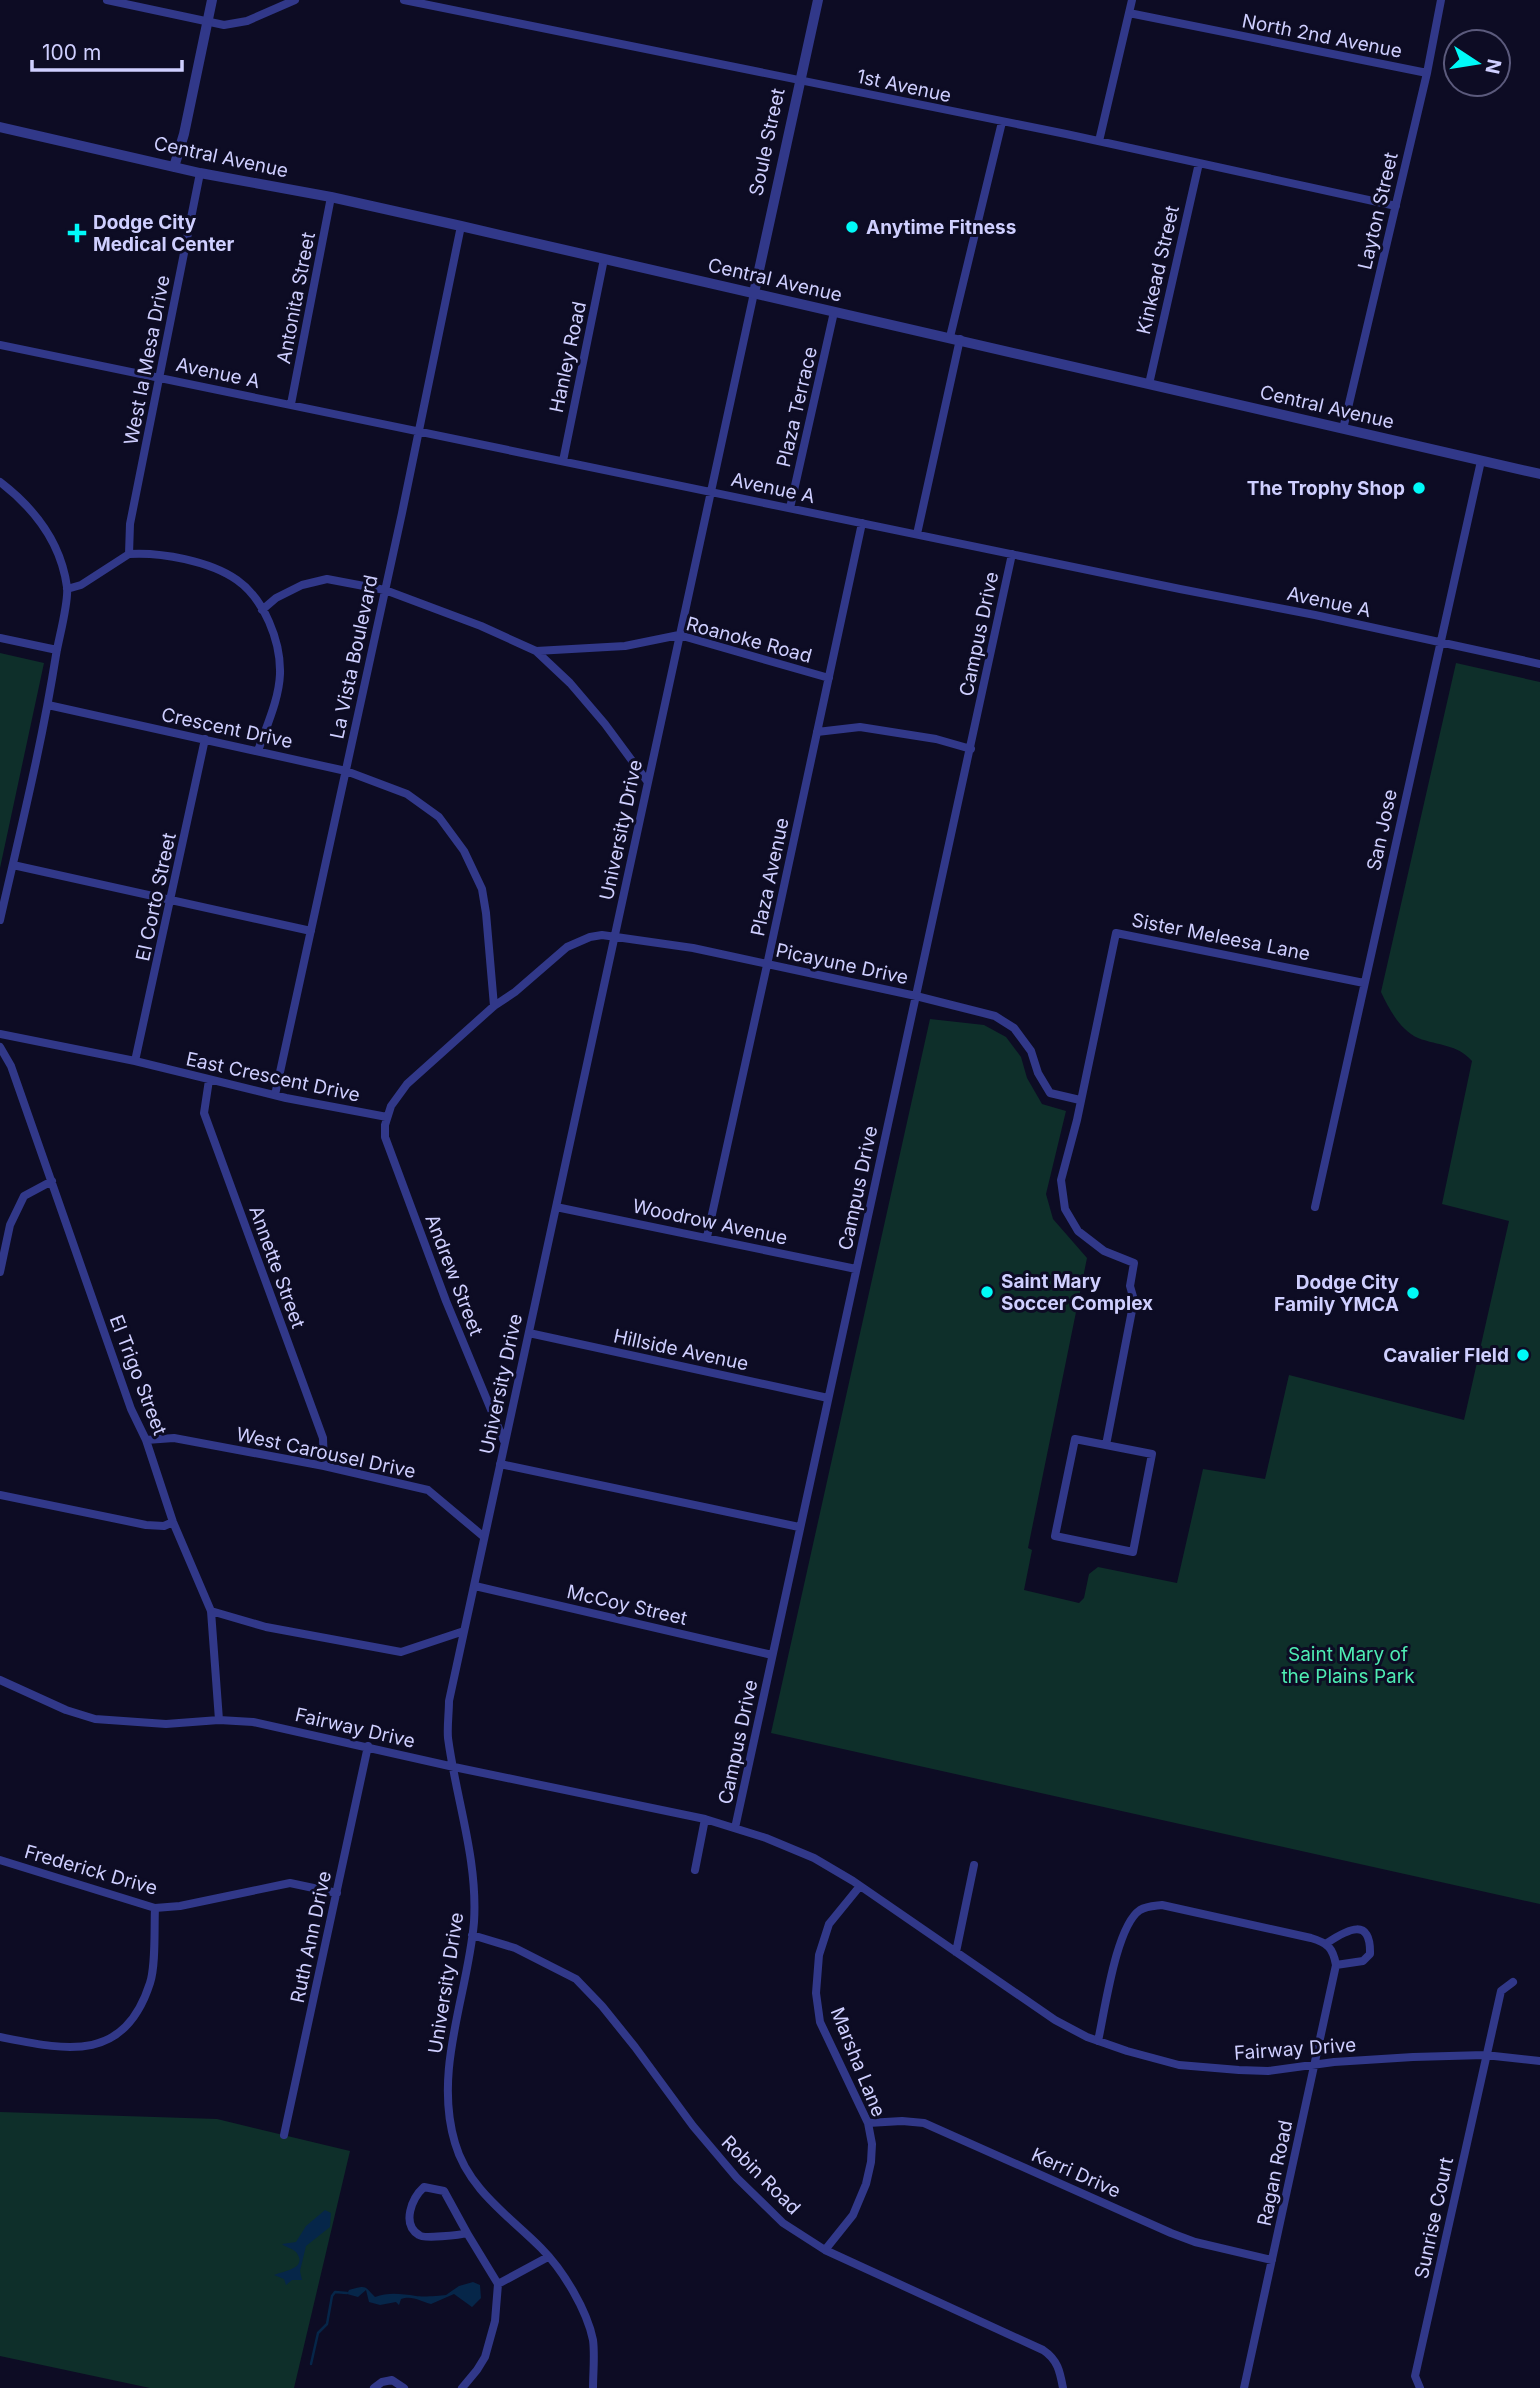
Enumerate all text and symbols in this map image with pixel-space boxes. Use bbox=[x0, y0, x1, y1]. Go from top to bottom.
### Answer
street label: North 2nd Avenue bbox=[1240, 9, 1404, 63]
scale bar bbox=[32, 28, 182, 72]
north arrow bbox=[1442, 28, 1512, 98]
text: 100 m bbox=[42, 40, 101, 65]
text: N bbox=[1480, 57, 1506, 76]
street label: 1st Avenue bbox=[855, 65, 953, 107]
street label: Soule Street bbox=[744, 86, 790, 198]
street label: Central Avenue bbox=[152, 132, 290, 182]
street label: Layton Street bbox=[1353, 150, 1403, 272]
street label: Kinkead Street bbox=[1132, 203, 1184, 337]
place label: Dodge City Medical Center bbox=[93, 211, 234, 256]
place label: Anytime Fitness bbox=[866, 216, 1016, 239]
marker: Anytime Fitness bbox=[844, 219, 860, 235]
marker: Dodge City Medical Center bbox=[67, 223, 87, 243]
street label: Antonita Street bbox=[272, 230, 320, 366]
street label: Central Avenue bbox=[706, 253, 844, 307]
street label: West la Mesa Drive bbox=[119, 273, 175, 447]
street label: Hanley Road bbox=[545, 299, 591, 415]
street label: Plaza Terrace bbox=[772, 344, 822, 470]
street label: Avenue A bbox=[174, 353, 262, 393]
street label: Central Avenue bbox=[1258, 380, 1396, 434]
street label: Avenue A bbox=[729, 468, 817, 508]
place label: The Trophy Shop bbox=[1247, 477, 1405, 500]
marker: The Trophy Shop bbox=[1411, 480, 1427, 496]
street label: Campus Drive bbox=[955, 570, 1003, 698]
street label: La Vista Boulevard bbox=[325, 573, 383, 741]
street label: Avenue A bbox=[1285, 582, 1373, 622]
street label: Roanoke Road bbox=[684, 612, 814, 668]
street label: Crescent Drive bbox=[159, 703, 295, 753]
street label: University Drive bbox=[595, 758, 647, 902]
street label: San Jose bbox=[1362, 787, 1402, 873]
street label: Plaza Avenue bbox=[746, 816, 794, 938]
street label: El Corto Street bbox=[131, 831, 181, 963]
street label: Sister Meleesa Lane bbox=[1130, 908, 1312, 966]
street label: Picayune Drive bbox=[774, 939, 910, 989]
street label: East Crescent Drive bbox=[184, 1047, 362, 1107]
street label: Campus Drive bbox=[834, 1124, 882, 1252]
street label: Woodrow Avenue bbox=[630, 1194, 790, 1250]
street label: Annette Street bbox=[244, 1203, 310, 1331]
street label: Andrew Street bbox=[420, 1211, 488, 1339]
place label: Saint Mary Soccer Complex bbox=[1001, 1270, 1153, 1315]
place label: Dodge City Family YMCA bbox=[1274, 1271, 1400, 1316]
marker: Saint Mary Soccer Complex bbox=[979, 1284, 995, 1300]
marker: Dodge City Family YMCA bbox=[1405, 1285, 1421, 1301]
street label: El Trigo Street bbox=[105, 1312, 171, 1438]
street label: University Drive bbox=[475, 1312, 527, 1456]
street label: Hillside Avenue bbox=[611, 1324, 751, 1376]
place label: Cavalier FIeld bbox=[1383, 1344, 1509, 1367]
marker: Cavalier FIeld bbox=[1515, 1347, 1531, 1363]
street label: West Carousel Drive bbox=[234, 1423, 418, 1483]
street label: McCoy Street bbox=[565, 1580, 689, 1630]
park label: Saint Mary of the Plains Park bbox=[1281, 1643, 1415, 1688]
street label: Campus Drive bbox=[714, 1678, 762, 1806]
street label: Fairway Drive bbox=[293, 1703, 417, 1753]
street label: Frederick Drive bbox=[22, 1840, 160, 1900]
street label: Ruth Ann Drive bbox=[286, 1869, 336, 2005]
street label: University Drive bbox=[423, 1911, 469, 2055]
street label: Marsha Lane bbox=[826, 2004, 890, 2120]
street label: Fairway Drive bbox=[1233, 2033, 1357, 2065]
street label: Ragan Road bbox=[1253, 2118, 1297, 2228]
street label: Robin Road bbox=[717, 2131, 805, 2219]
street label: Kerri Drive bbox=[1028, 2143, 1124, 2203]
street label: Sunrise Court bbox=[1410, 2155, 1458, 2281]

